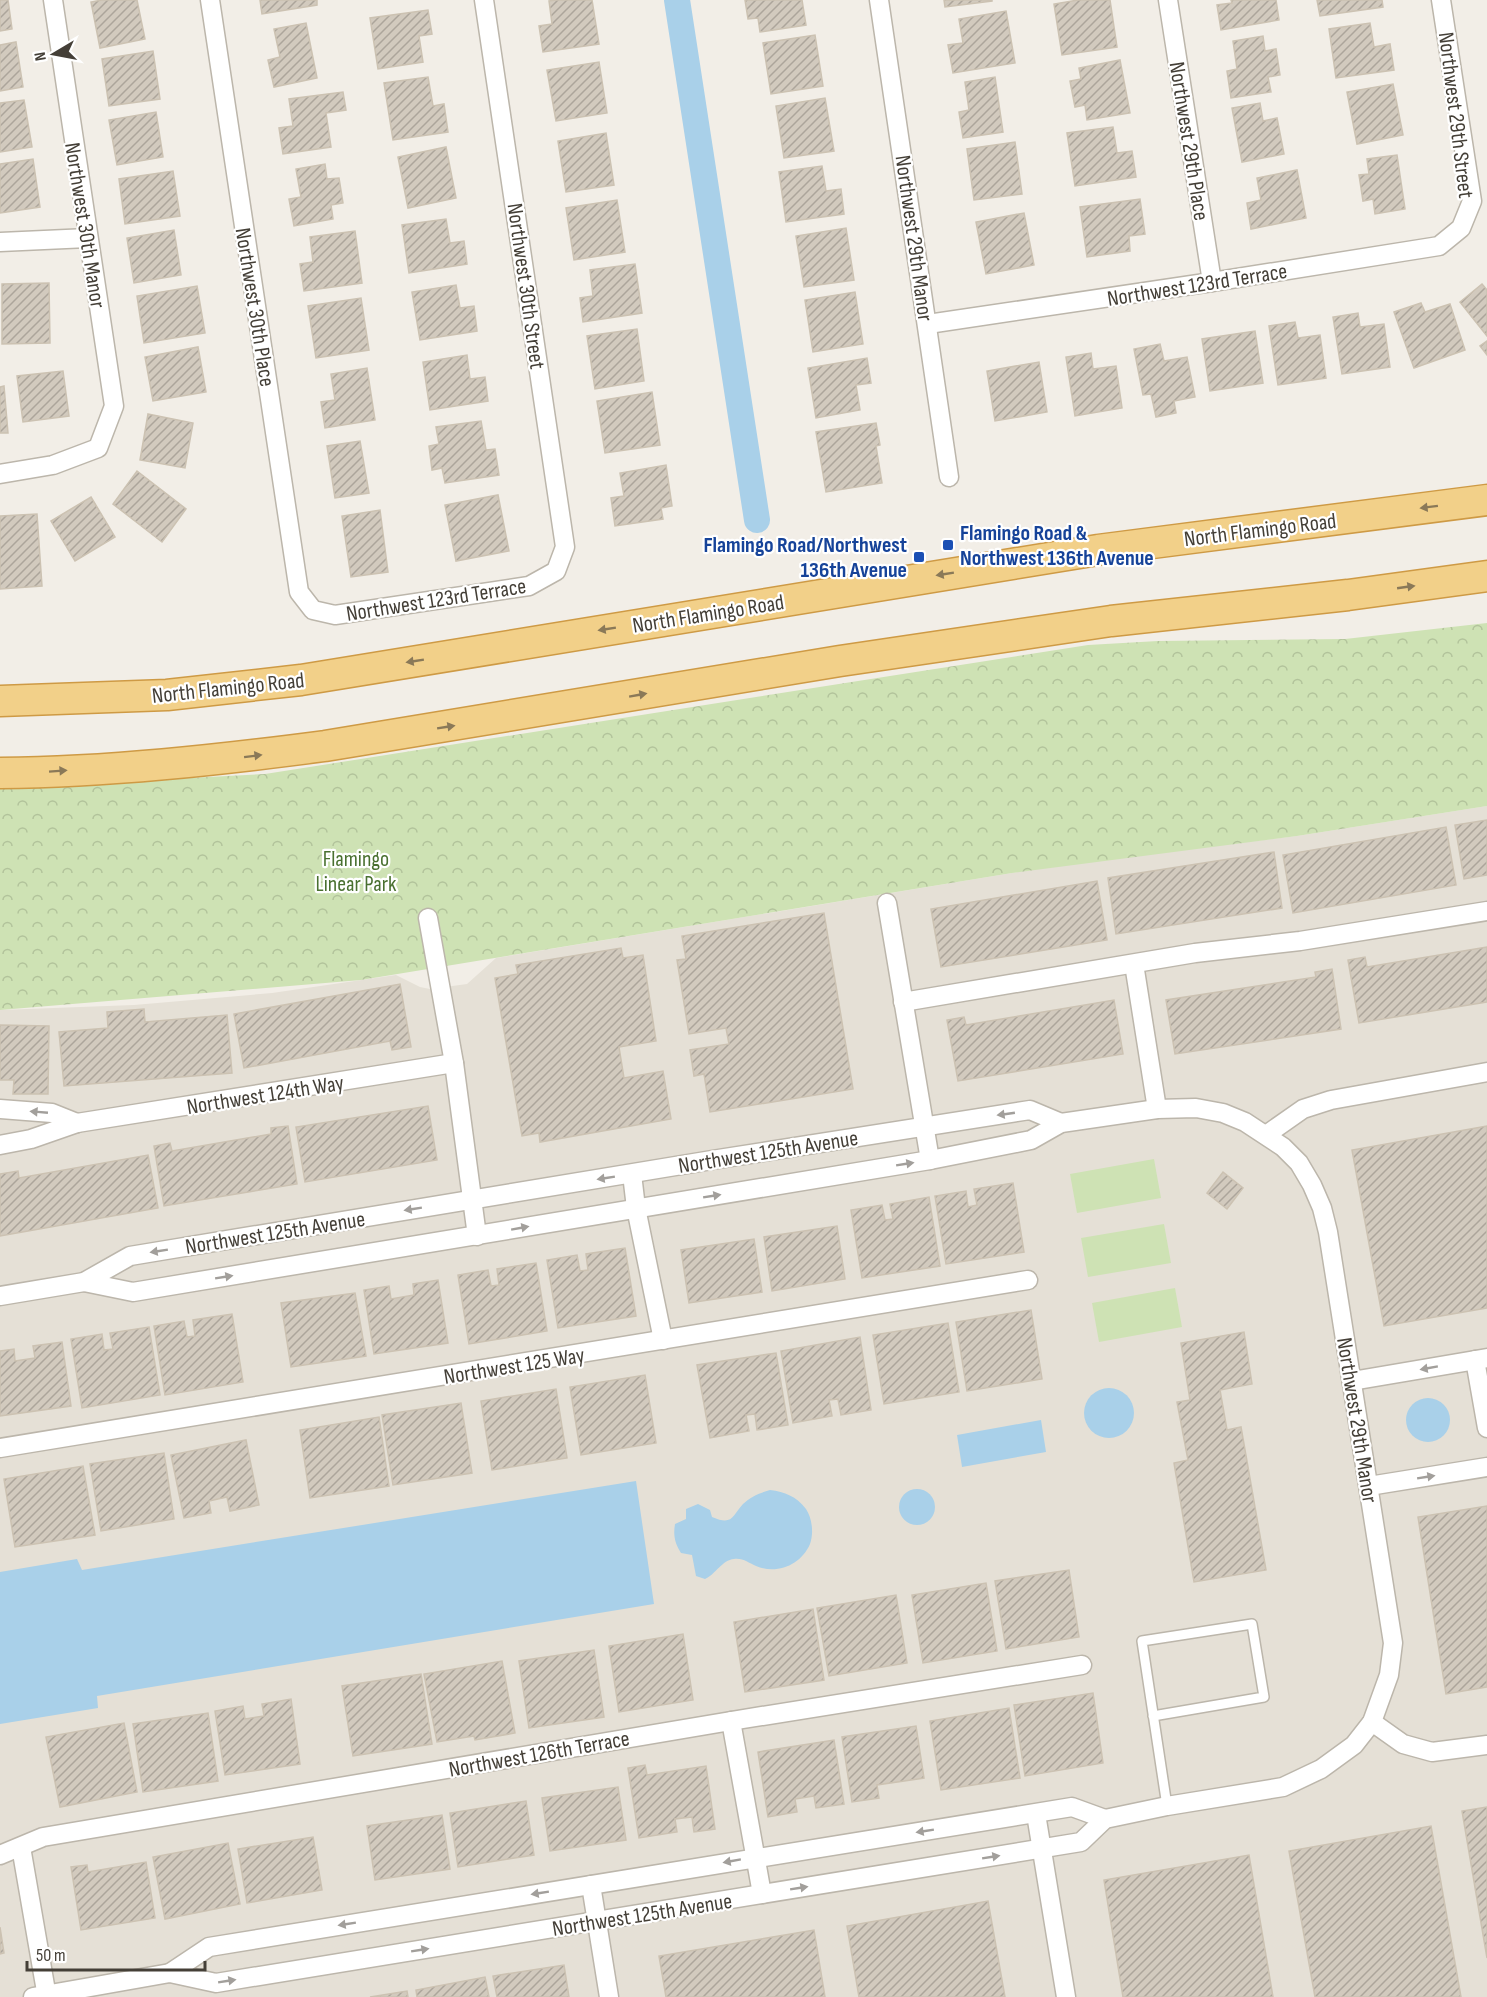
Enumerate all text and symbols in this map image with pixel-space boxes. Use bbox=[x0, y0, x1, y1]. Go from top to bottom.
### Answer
north arrow bbox=[24, 24, 84, 84]
street label: Northwest 29th Street bbox=[1432, 31, 1479, 200]
text: N bbox=[31, 50, 51, 62]
street label: Northwest 29th Place bbox=[1163, 60, 1214, 222]
street label: Northwest 30th Manor bbox=[58, 140, 111, 310]
street label: Northwest 29th Manor bbox=[889, 154, 939, 323]
street label: Northwest 30th Street bbox=[501, 201, 551, 371]
street label: Northwest 30th Place bbox=[229, 226, 280, 389]
street label: Northwest 123rd Terrace bbox=[1105, 258, 1289, 313]
one-way arrow bbox=[1419, 503, 1438, 512]
street label: North Flamingo Road bbox=[1183, 508, 1338, 553]
place label: Flamingo Road & Northwest 136th Avenue bbox=[960, 520, 1154, 572]
place label: Flamingo Road/Northwest 136th Avenue bbox=[704, 532, 907, 584]
marker: Flamingo Road & Northwest 136th Avenue bbox=[941, 538, 955, 552]
marker: Flamingo Road/Northwest 136th Avenue bbox=[912, 550, 926, 564]
one-way arrow bbox=[935, 570, 954, 579]
street label: Northwest 123rd Terrace bbox=[344, 573, 528, 628]
one-way arrow bbox=[1396, 583, 1415, 592]
street label: North Flamingo Road bbox=[631, 589, 786, 640]
one-way arrow bbox=[598, 625, 617, 634]
one-way arrow bbox=[405, 657, 424, 666]
street label: North Flamingo Road bbox=[151, 667, 306, 710]
one-way arrow bbox=[629, 690, 648, 699]
one-way arrow bbox=[436, 722, 455, 731]
one-way arrow bbox=[243, 751, 262, 760]
one-way arrow bbox=[49, 766, 68, 776]
park label: Flamingo Linear Park bbox=[316, 846, 397, 898]
street label: Northwest 124th Way bbox=[185, 1070, 346, 1121]
one-way arrow bbox=[30, 1107, 49, 1117]
one-way arrow bbox=[996, 1109, 1015, 1118]
street label: Northwest 125th Avenue bbox=[676, 1125, 860, 1180]
one-way arrow bbox=[895, 1159, 914, 1168]
one-way arrow bbox=[596, 1174, 615, 1183]
one-way arrow bbox=[703, 1191, 722, 1200]
one-way arrow bbox=[404, 1205, 423, 1214]
street label: Northwest 125th Avenue bbox=[183, 1206, 367, 1261]
one-way arrow bbox=[511, 1223, 530, 1232]
one-way arrow bbox=[149, 1247, 168, 1256]
one-way arrow bbox=[215, 1273, 234, 1282]
street label: Northwest 29th Manor bbox=[1330, 1336, 1383, 1505]
street label: Northwest 125 Way bbox=[442, 1342, 587, 1391]
one-way arrow bbox=[1420, 1363, 1439, 1372]
one-way arrow bbox=[1417, 1472, 1436, 1481]
street label: Northwest 126th Terrace bbox=[447, 1725, 632, 1784]
one-way arrow bbox=[915, 1827, 934, 1836]
one-way arrow bbox=[982, 1852, 1001, 1861]
one-way arrow bbox=[722, 1857, 741, 1866]
one-way arrow bbox=[789, 1884, 808, 1893]
street label: Northwest 125th Avenue bbox=[550, 1888, 734, 1943]
one-way arrow bbox=[530, 1889, 549, 1898]
one-way arrow bbox=[338, 1920, 357, 1929]
scale bar bbox=[27, 1934, 206, 1972]
text: 50 m bbox=[36, 1945, 66, 1966]
one-way arrow bbox=[410, 1945, 429, 1954]
one-way arrow bbox=[218, 1976, 237, 1985]

